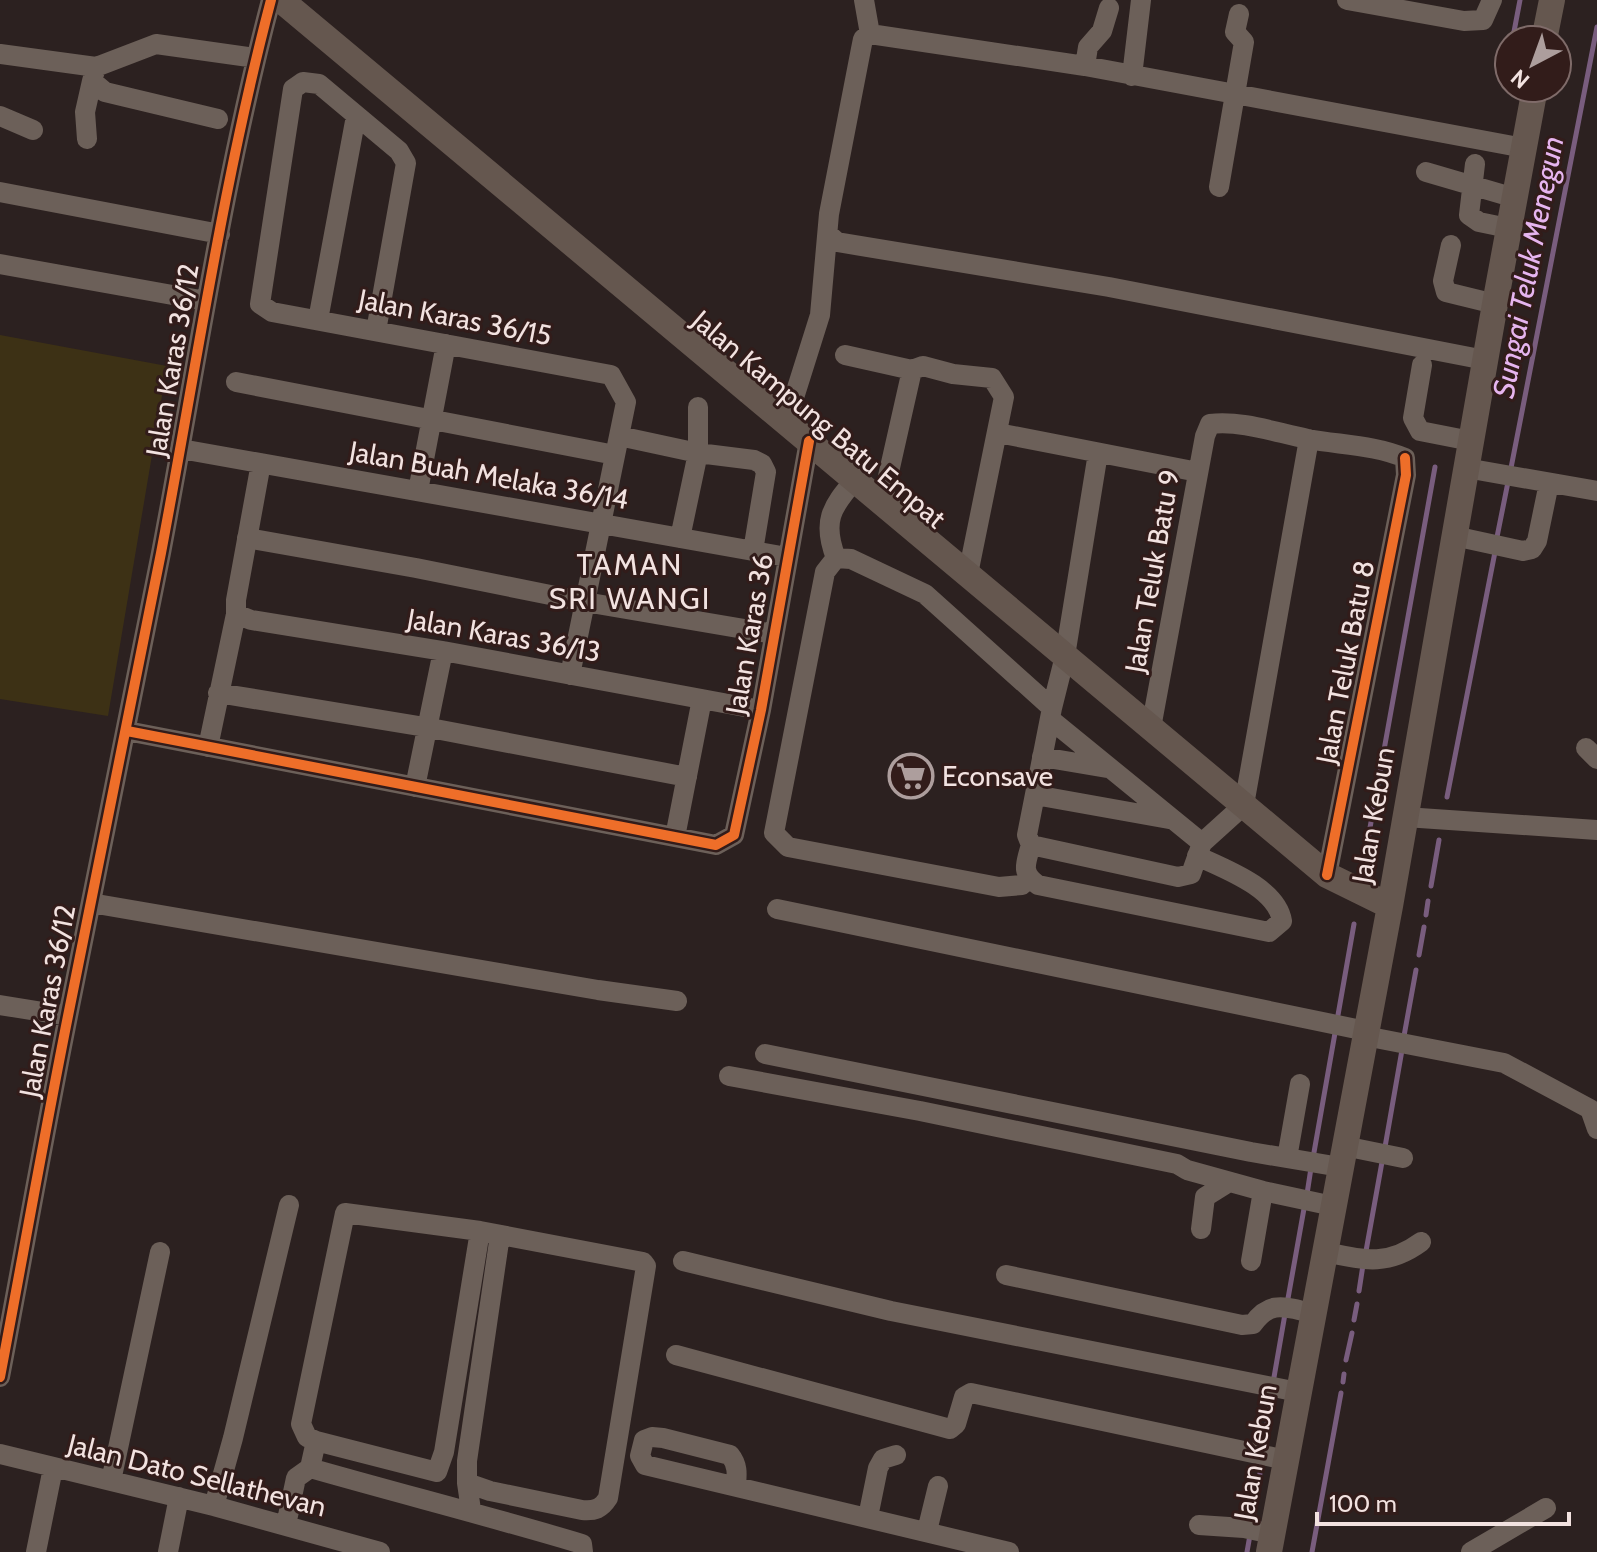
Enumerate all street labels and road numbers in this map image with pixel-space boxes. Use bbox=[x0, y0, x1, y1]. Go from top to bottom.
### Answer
street label: Jalan Karas 36/12 bbox=[138, 261, 206, 460]
street label: Jalan Karas 36/15 bbox=[355, 281, 554, 352]
street label: Jalan Kampung Batu Empat bbox=[685, 302, 953, 535]
street label: Jalan Buah Melaka 36/14 bbox=[346, 434, 631, 516]
street label: Jalan Teluk Batu 9 bbox=[1117, 467, 1187, 676]
street label: Jalan Karas 36 bbox=[718, 551, 780, 718]
street label: Jalan Teluk Batu 8 bbox=[1308, 557, 1381, 768]
street label: Jalan Karas 36/13 bbox=[404, 601, 603, 669]
street label: Jalan Kebun bbox=[1344, 744, 1402, 887]
street label: Jalan Karas 36/12 bbox=[11, 902, 82, 1101]
street label: Jalan Kebun bbox=[1226, 1381, 1284, 1524]
street label: Jalan Dato Sellathevan bbox=[63, 1426, 330, 1524]

